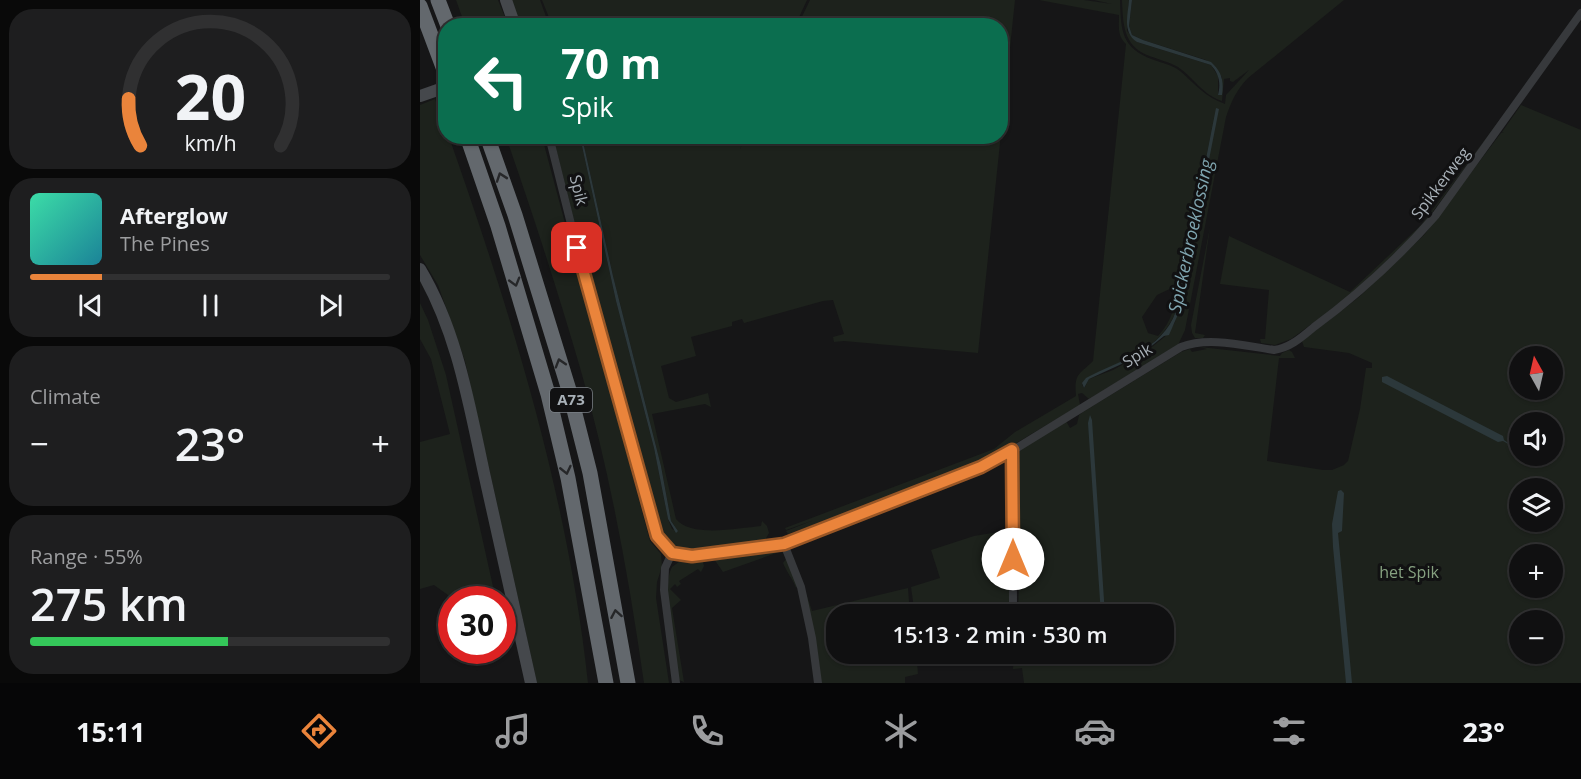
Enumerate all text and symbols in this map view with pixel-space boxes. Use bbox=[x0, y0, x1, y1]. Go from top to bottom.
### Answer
text: 70 m bbox=[561, 34, 661, 91]
icon: left bbox=[462, 42, 540, 120]
text: 20 bbox=[174, 53, 246, 138]
text: Spik bbox=[561, 88, 613, 125]
text: km/h bbox=[184, 128, 236, 157]
street label: Spikkerweg bbox=[1406, 142, 1475, 224]
water label: Spickerbroeklossing bbox=[1162, 156, 1218, 315]
one-way arrow bbox=[496, 172, 509, 183]
street label: Spik bbox=[565, 172, 594, 208]
text: Afterglow bbox=[120, 200, 228, 230]
pin bbox=[551, 222, 602, 273]
text: The Pines bbox=[120, 230, 210, 257]
icon: arrive bbox=[560, 231, 593, 264]
one-way arrow bbox=[508, 276, 520, 287]
icon: previous bbox=[74, 289, 107, 322]
icon: pause bbox=[194, 289, 227, 322]
icon: next bbox=[314, 289, 347, 322]
street label: Spik bbox=[1118, 337, 1156, 372]
north arrow bbox=[1509, 346, 1563, 400]
map controls bbox=[1509, 346, 1563, 664]
one-way arrow bbox=[555, 358, 567, 369]
text: Climate bbox=[30, 383, 101, 410]
road number: A73 bbox=[550, 388, 592, 412]
button: sound bbox=[1509, 412, 1563, 466]
text: 23° bbox=[175, 413, 245, 474]
text: − bbox=[30, 421, 49, 466]
text: + bbox=[371, 421, 390, 466]
one-way arrow bbox=[559, 465, 572, 475]
button: layers bbox=[1509, 478, 1563, 532]
position arrow bbox=[981, 527, 1045, 591]
text: Range · 55% bbox=[30, 543, 143, 570]
button: + bbox=[1509, 544, 1563, 598]
park label: het Spik bbox=[1379, 561, 1439, 583]
text: 275 km bbox=[30, 573, 188, 634]
speed limit sign: 30 bbox=[438, 586, 516, 664]
one-way arrow bbox=[610, 610, 623, 620]
button: − bbox=[1509, 610, 1563, 664]
text: 15:13 · 2 min · 530 m bbox=[892, 619, 1108, 649]
icon: directions bbox=[298, 710, 340, 752]
icon: music bbox=[492, 710, 534, 752]
icon: phone bbox=[686, 710, 728, 752]
icon: climate bbox=[880, 710, 922, 752]
icon: car bbox=[1074, 710, 1116, 752]
icon: filters bbox=[1268, 710, 1310, 752]
text: 15:11 bbox=[76, 713, 146, 750]
text: 23° bbox=[1462, 713, 1505, 750]

